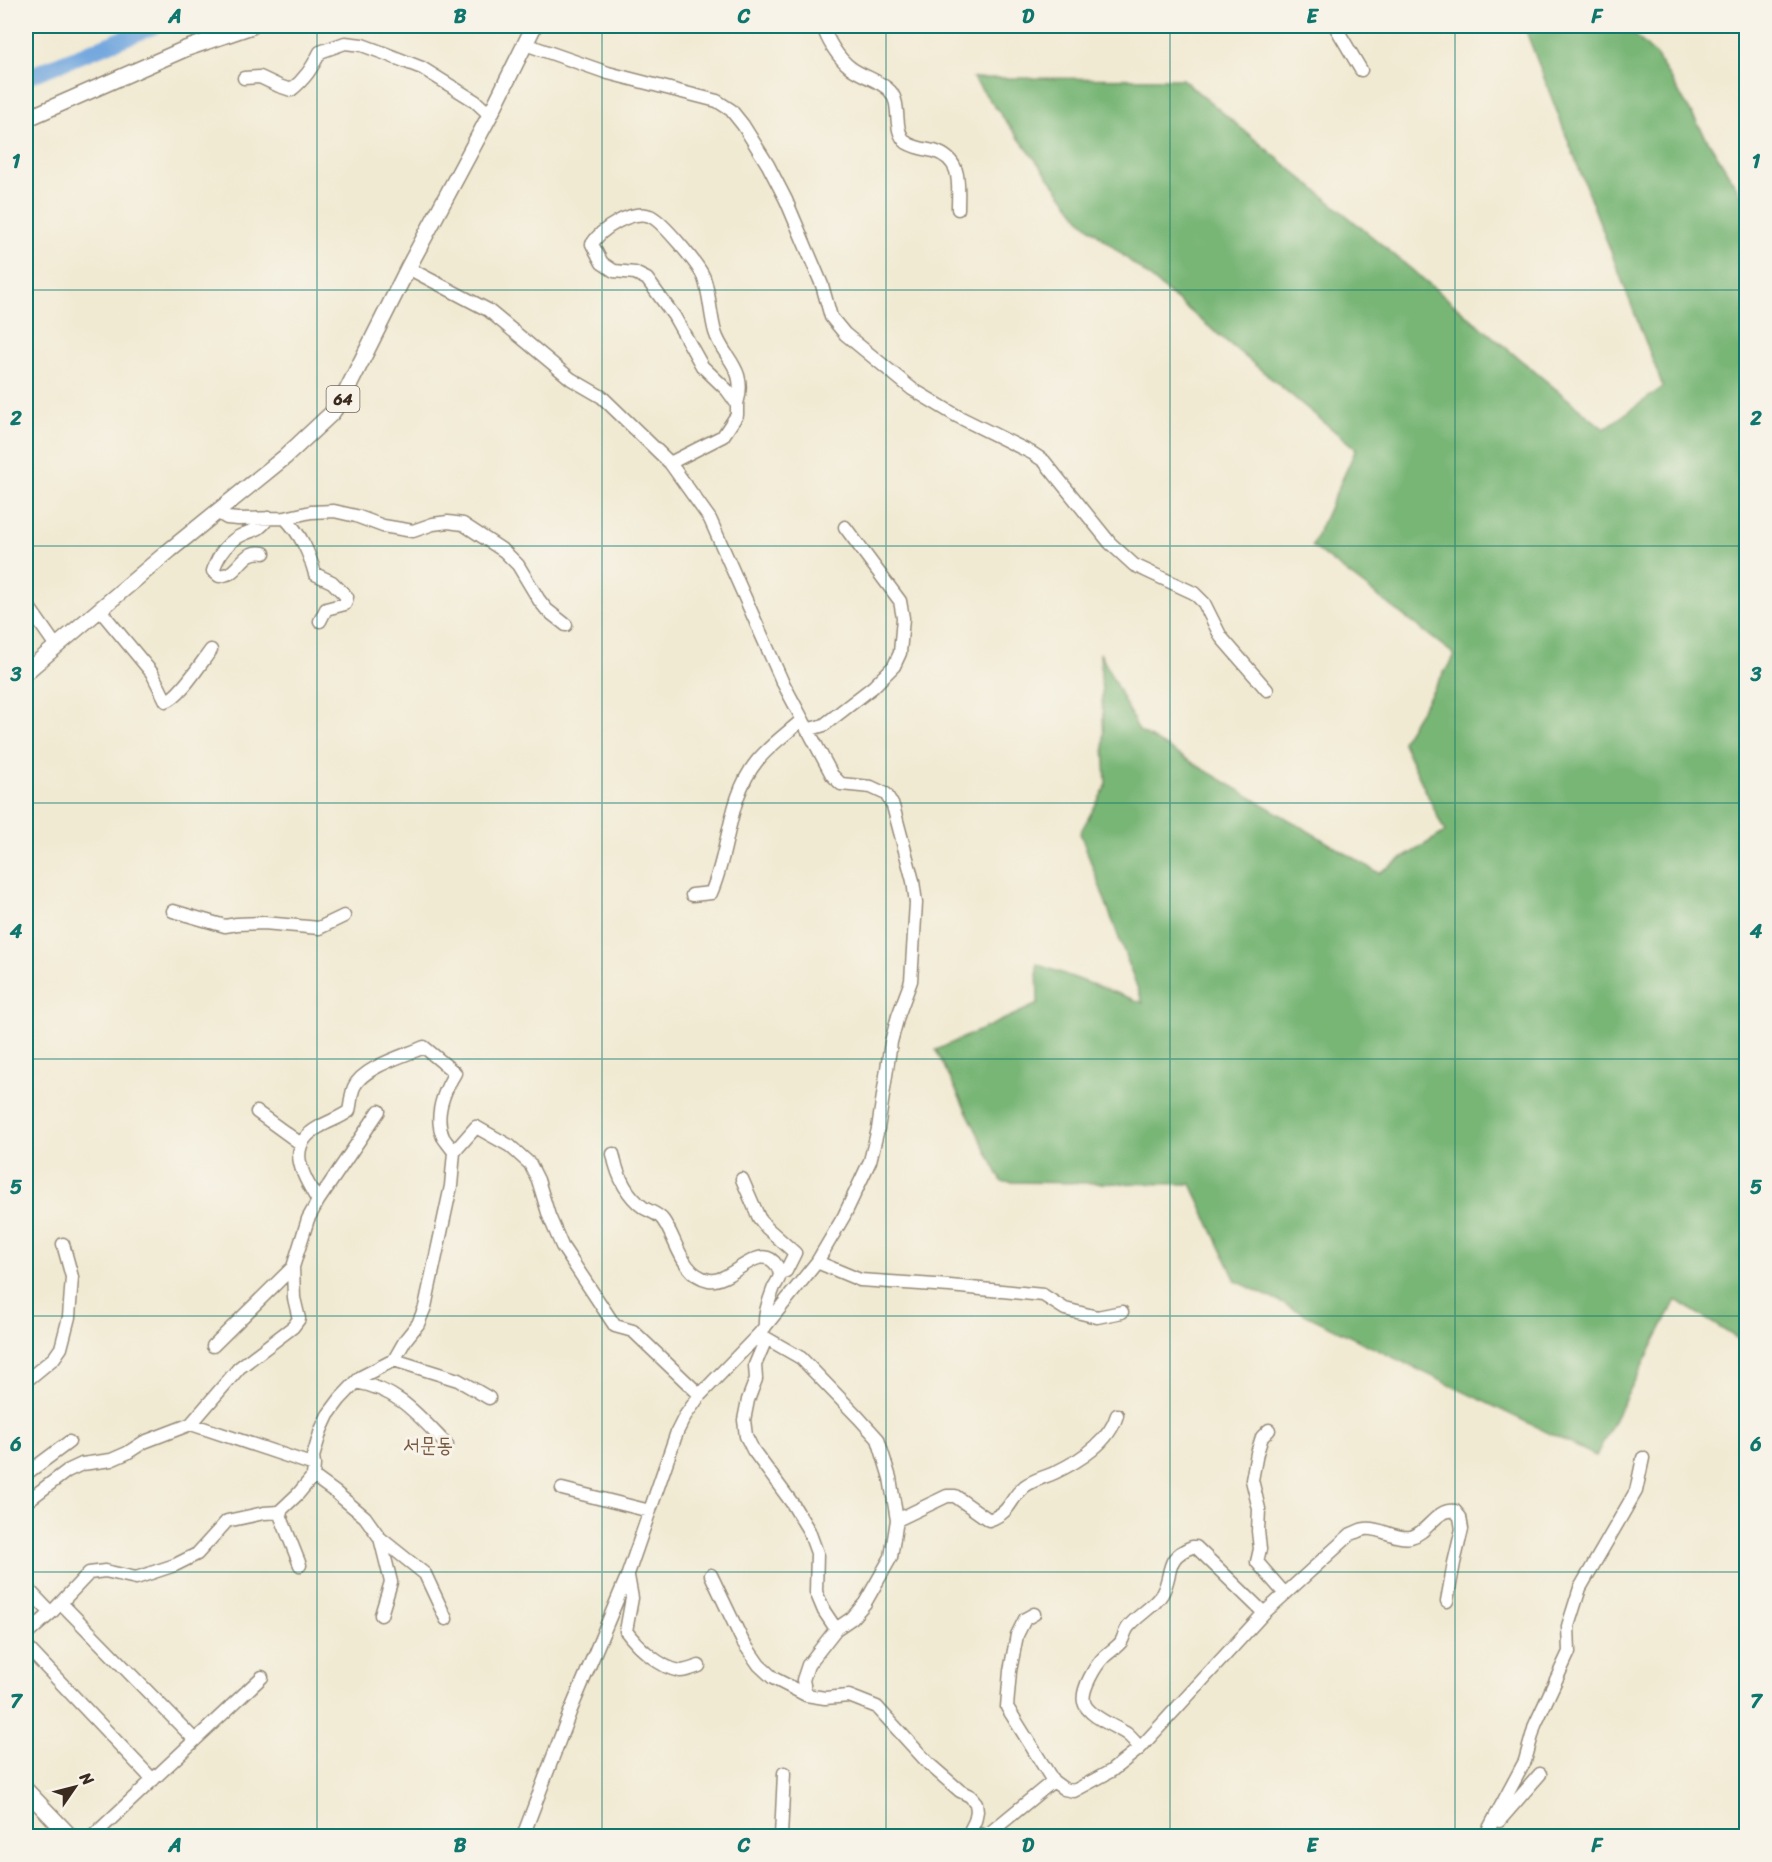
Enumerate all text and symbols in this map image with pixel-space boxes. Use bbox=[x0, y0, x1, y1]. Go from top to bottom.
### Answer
text: A bbox=[167, 0, 182, 34]
text: B bbox=[454, 0, 467, 34]
text: C bbox=[737, 0, 751, 34]
text: D bbox=[1022, 0, 1035, 34]
text: E bbox=[1306, 0, 1319, 34]
text: F bbox=[1591, 0, 1604, 34]
text: 1 bbox=[12, 144, 21, 179]
text: 1 bbox=[1752, 144, 1761, 179]
road number: 64 bbox=[326, 386, 360, 412]
text: 2 bbox=[9, 401, 22, 436]
text: 2 bbox=[1749, 401, 1762, 436]
text: 3 bbox=[10, 657, 22, 692]
text: 3 bbox=[1750, 657, 1762, 692]
text: 4 bbox=[9, 914, 23, 949]
text: 4 bbox=[1749, 914, 1763, 949]
text: 5 bbox=[10, 1170, 22, 1205]
text: 5 bbox=[1750, 1170, 1762, 1205]
district label: 서문동 bbox=[403, 1426, 453, 1464]
text: 6 bbox=[9, 1427, 22, 1462]
text: 6 bbox=[1749, 1427, 1762, 1462]
text: 7 bbox=[10, 1684, 23, 1719]
text: 7 bbox=[1750, 1684, 1763, 1719]
north arrow bbox=[45, 1757, 105, 1817]
text: N bbox=[71, 1765, 102, 1792]
text: A bbox=[167, 1828, 182, 1862]
text: B bbox=[454, 1828, 467, 1862]
text: C bbox=[737, 1828, 751, 1862]
text: D bbox=[1022, 1828, 1035, 1862]
text: E bbox=[1306, 1828, 1319, 1862]
text: F bbox=[1591, 1828, 1604, 1862]

